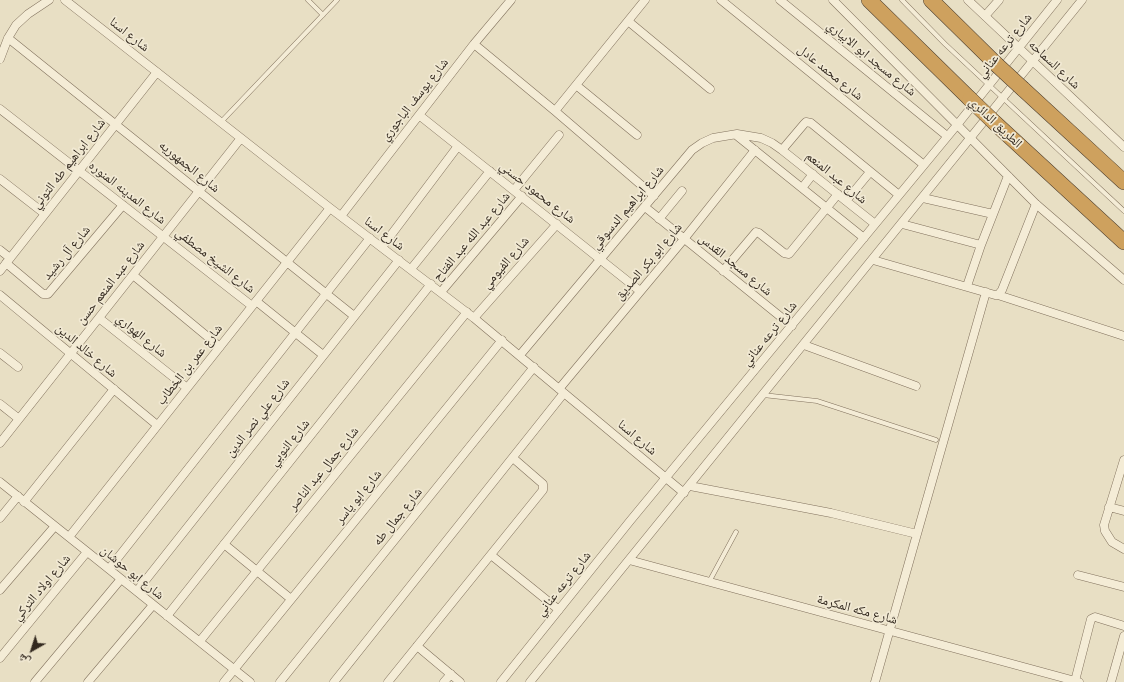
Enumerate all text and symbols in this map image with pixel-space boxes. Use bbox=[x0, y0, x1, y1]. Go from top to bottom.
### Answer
street label: شارع ترعه عناني bbox=[974, 10, 1036, 82]
street label: شارع اسنا bbox=[106, 15, 152, 55]
street label: شارع مسجد ابو الابياري bbox=[823, 18, 919, 100]
street label: شارع السماحه bbox=[1025, 37, 1083, 93]
street label: شارع محمد عادل bbox=[794, 42, 866, 104]
street label: شارع يوسف الباجوري bbox=[378, 55, 452, 145]
street label: الطريق الدائري bbox=[965, 94, 1025, 152]
street label: شارع ابراهيم طه التوني bbox=[29, 116, 109, 212]
street label: شارع الجمهوريه bbox=[155, 138, 223, 196]
street label: شارع عبد المنعم bbox=[802, 148, 870, 208]
street label: شارع المدينه المنوره bbox=[85, 158, 169, 228]
street label: شارع محمود حسني bbox=[496, 159, 578, 227]
street label: شارع ابراهيم الدسوقي bbox=[588, 163, 668, 253]
street label: شارع عبد الله عبد الفتاح bbox=[430, 189, 514, 285]
street label: شارع اسنا bbox=[361, 214, 407, 254]
street label: شارع ابو بكر الصديق bbox=[612, 220, 686, 304]
street label: شارع آل رشيد bbox=[40, 223, 94, 283]
street label: شارع الشيخ مصطفي bbox=[172, 225, 258, 297]
street label: شارع مسجد القدس bbox=[695, 231, 775, 299]
street label: شارع الفيومي bbox=[479, 234, 533, 292]
street label: شارع عبد المنعم حسن bbox=[73, 238, 149, 328]
street label: شارع ترعه عناني bbox=[739, 298, 801, 370]
street label: شارع الهواري bbox=[112, 311, 170, 361]
street label: شارع خالد الدين bbox=[52, 321, 120, 381]
street label: شارع عمر بن الخطاب bbox=[154, 322, 226, 408]
street label: شارع علي نصر الدين bbox=[222, 376, 294, 460]
street label: شارع النوبي bbox=[266, 416, 314, 470]
street label: شارع اسنا bbox=[614, 417, 660, 459]
street label: شارع جمال عبد الناصر bbox=[285, 424, 363, 514]
street label: شارع ابو ياسر bbox=[332, 467, 386, 527]
street label: شارع جمال طه bbox=[370, 485, 426, 549]
street label: شارع ابو حوشان bbox=[97, 543, 167, 603]
street label: شارع ترعه عناني bbox=[533, 548, 595, 620]
street label: شارع اولاد التركي bbox=[10, 552, 74, 624]
street label: شارع مكه المكرمة bbox=[815, 592, 899, 628]
north arrow bbox=[12, 630, 52, 670]
text: ش bbox=[15, 650, 33, 669]

